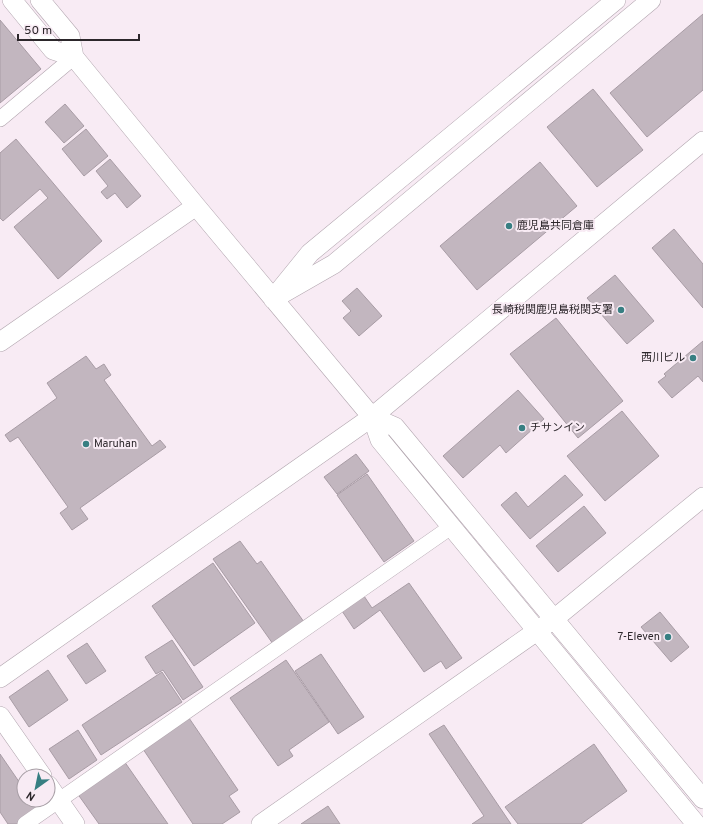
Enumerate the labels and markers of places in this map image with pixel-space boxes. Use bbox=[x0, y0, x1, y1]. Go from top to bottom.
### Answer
place label: 鹿児島共同倉庫 bbox=[517, 219, 594, 233]
marker: 鹿児島共同倉庫 bbox=[504, 221, 514, 231]
place label: 長崎税関鹿児島税関支署 bbox=[492, 303, 613, 317]
marker: 長崎税関鹿児島税関支署 bbox=[616, 305, 626, 315]
place label: 西川ビル bbox=[641, 351, 685, 365]
marker: 西川ビル bbox=[688, 353, 698, 363]
place label: チサンイン bbox=[530, 421, 585, 435]
marker: チサンイン bbox=[517, 423, 527, 433]
place label: Maruhan bbox=[94, 437, 137, 451]
marker: Maruhan bbox=[81, 439, 91, 449]
place label: 7-Eleven bbox=[618, 630, 660, 644]
marker: 7-Eleven bbox=[663, 632, 673, 642]

